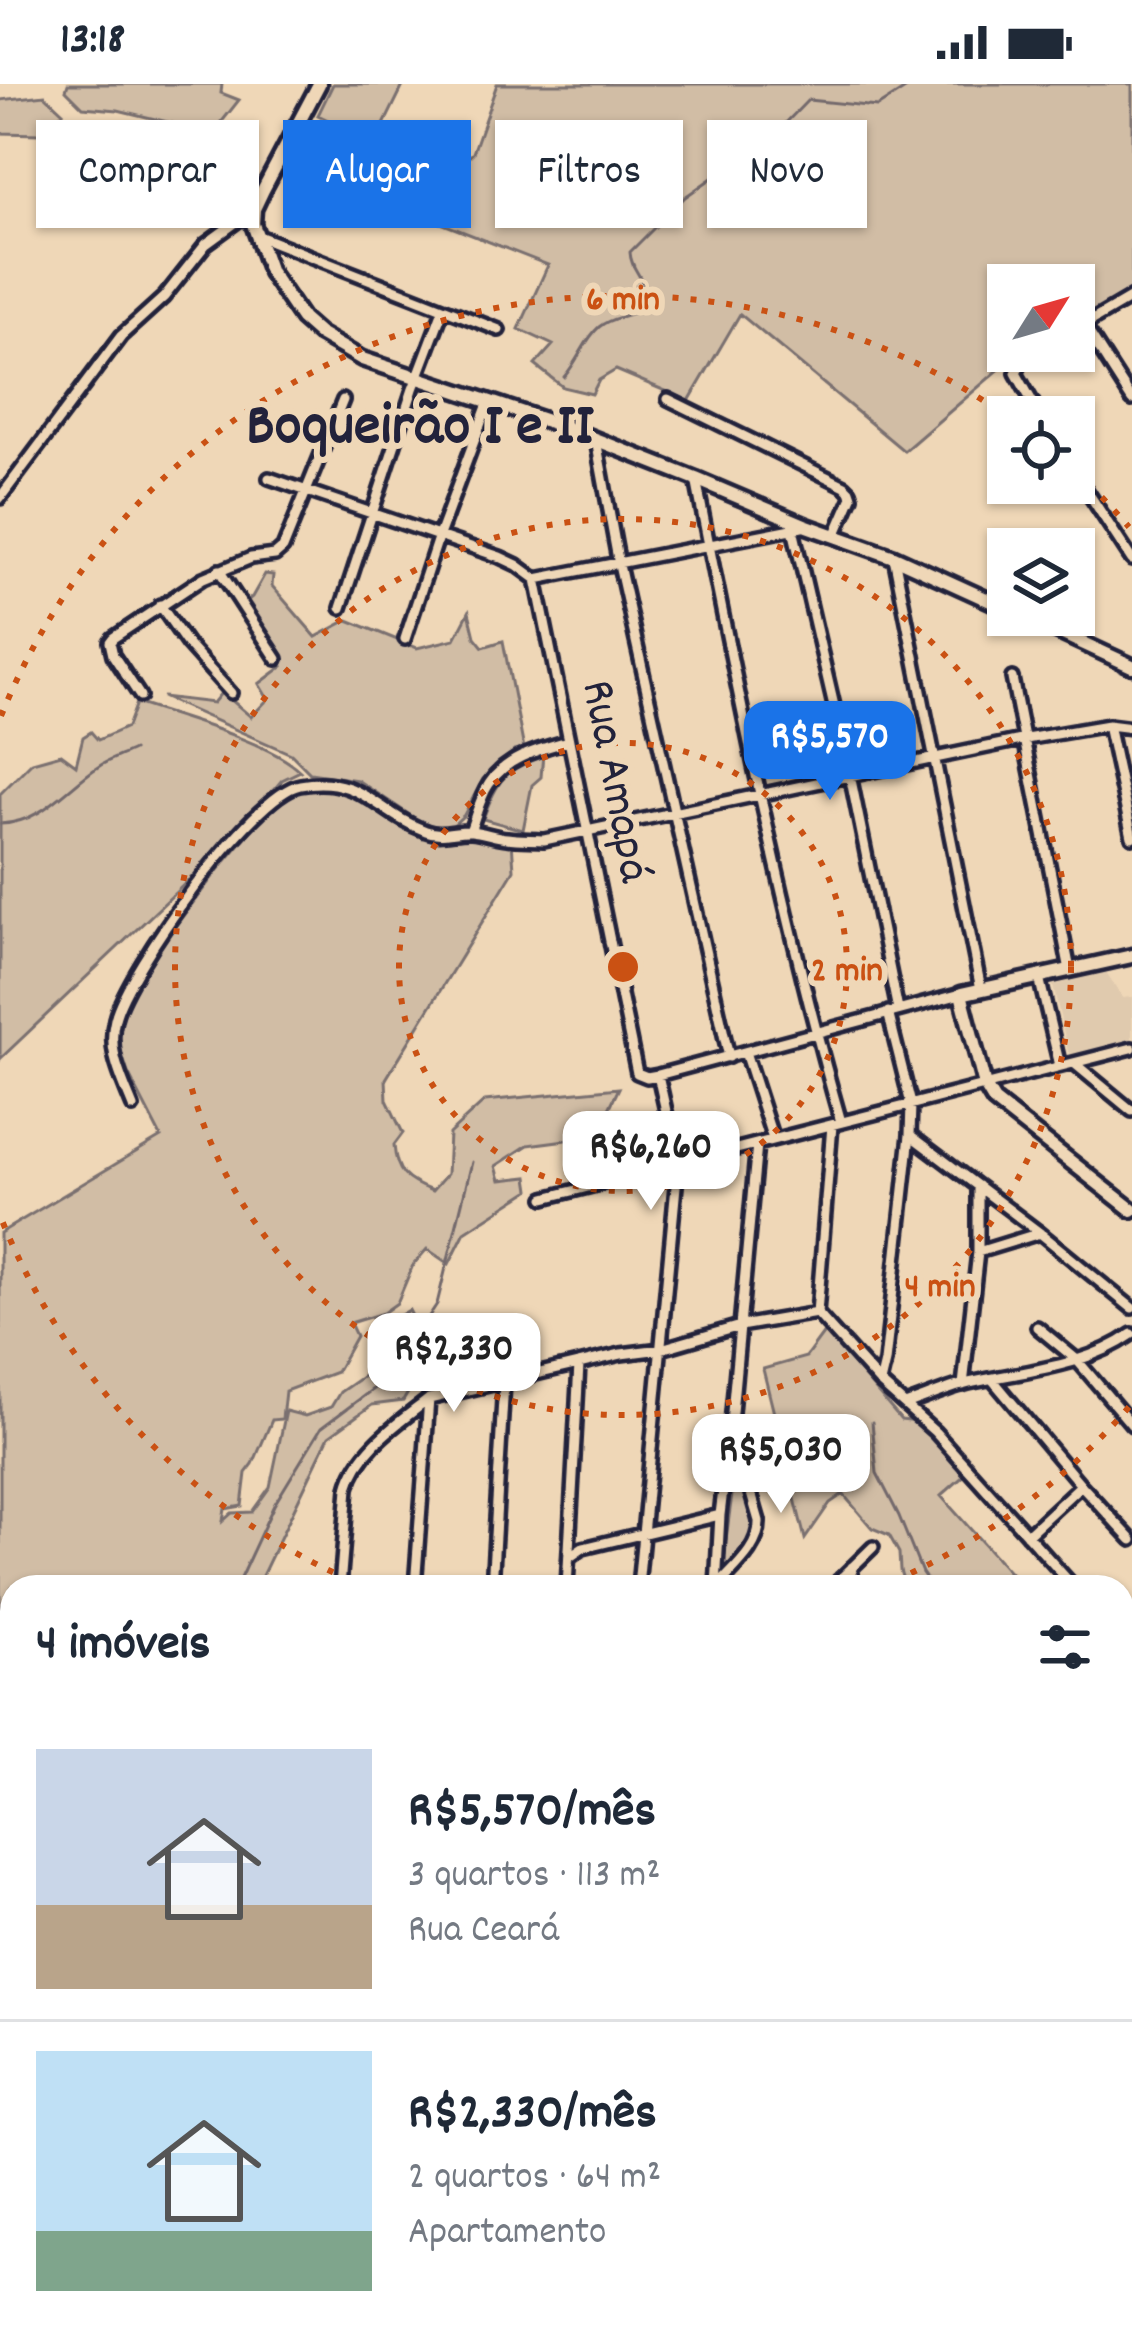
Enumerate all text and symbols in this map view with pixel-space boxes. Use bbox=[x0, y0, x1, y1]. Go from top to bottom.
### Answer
text: 13:18 bbox=[60, 10, 125, 74]
chip: Comprar bbox=[36, 120, 259, 228]
chip: Alugar bbox=[283, 120, 471, 228]
chip: Filtros bbox=[495, 120, 683, 228]
chip: Novo bbox=[707, 120, 867, 228]
north arrow bbox=[987, 264, 1095, 372]
map controls bbox=[987, 264, 1095, 636]
text: 6 min bbox=[586, 276, 660, 328]
district label: Boqueirão I e II bbox=[246, 387, 594, 473]
button: locate bbox=[987, 396, 1095, 504]
button: layers bbox=[987, 528, 1095, 636]
street label: Rua Amapá bbox=[560, 675, 666, 889]
pin: R$5,570 bbox=[719, 701, 941, 803]
text: R$5,570 bbox=[771, 712, 889, 767]
centre of rings bbox=[602, 946, 644, 988]
text: 2 min bbox=[811, 947, 883, 999]
pin: R$6,260 bbox=[540, 1111, 762, 1213]
text: R$6,260 bbox=[590, 1122, 712, 1177]
text: 4 min bbox=[904, 1263, 976, 1315]
pin: R$2,330 bbox=[343, 1313, 565, 1415]
text: R$2,330 bbox=[394, 1324, 514, 1379]
pin: R$5,030 bbox=[670, 1414, 892, 1516]
text: R$5,030 bbox=[719, 1425, 843, 1480]
text: 4 imóveis bbox=[36, 1611, 210, 1683]
icon: filters bbox=[1032, 1614, 1098, 1680]
text: R$5,570/mês bbox=[408, 1778, 656, 1850]
icon: home bbox=[132, 1797, 276, 1941]
text: 3 quartos · 113 m² bbox=[408, 1850, 660, 1905]
text: Rua Ceará bbox=[408, 1905, 560, 1960]
text: R$2,330/mês bbox=[408, 2080, 657, 2152]
icon: home bbox=[132, 2099, 276, 2243]
text: 2 quartos · 64 m² bbox=[408, 2152, 661, 2207]
text: Apartamento bbox=[408, 2207, 606, 2262]

